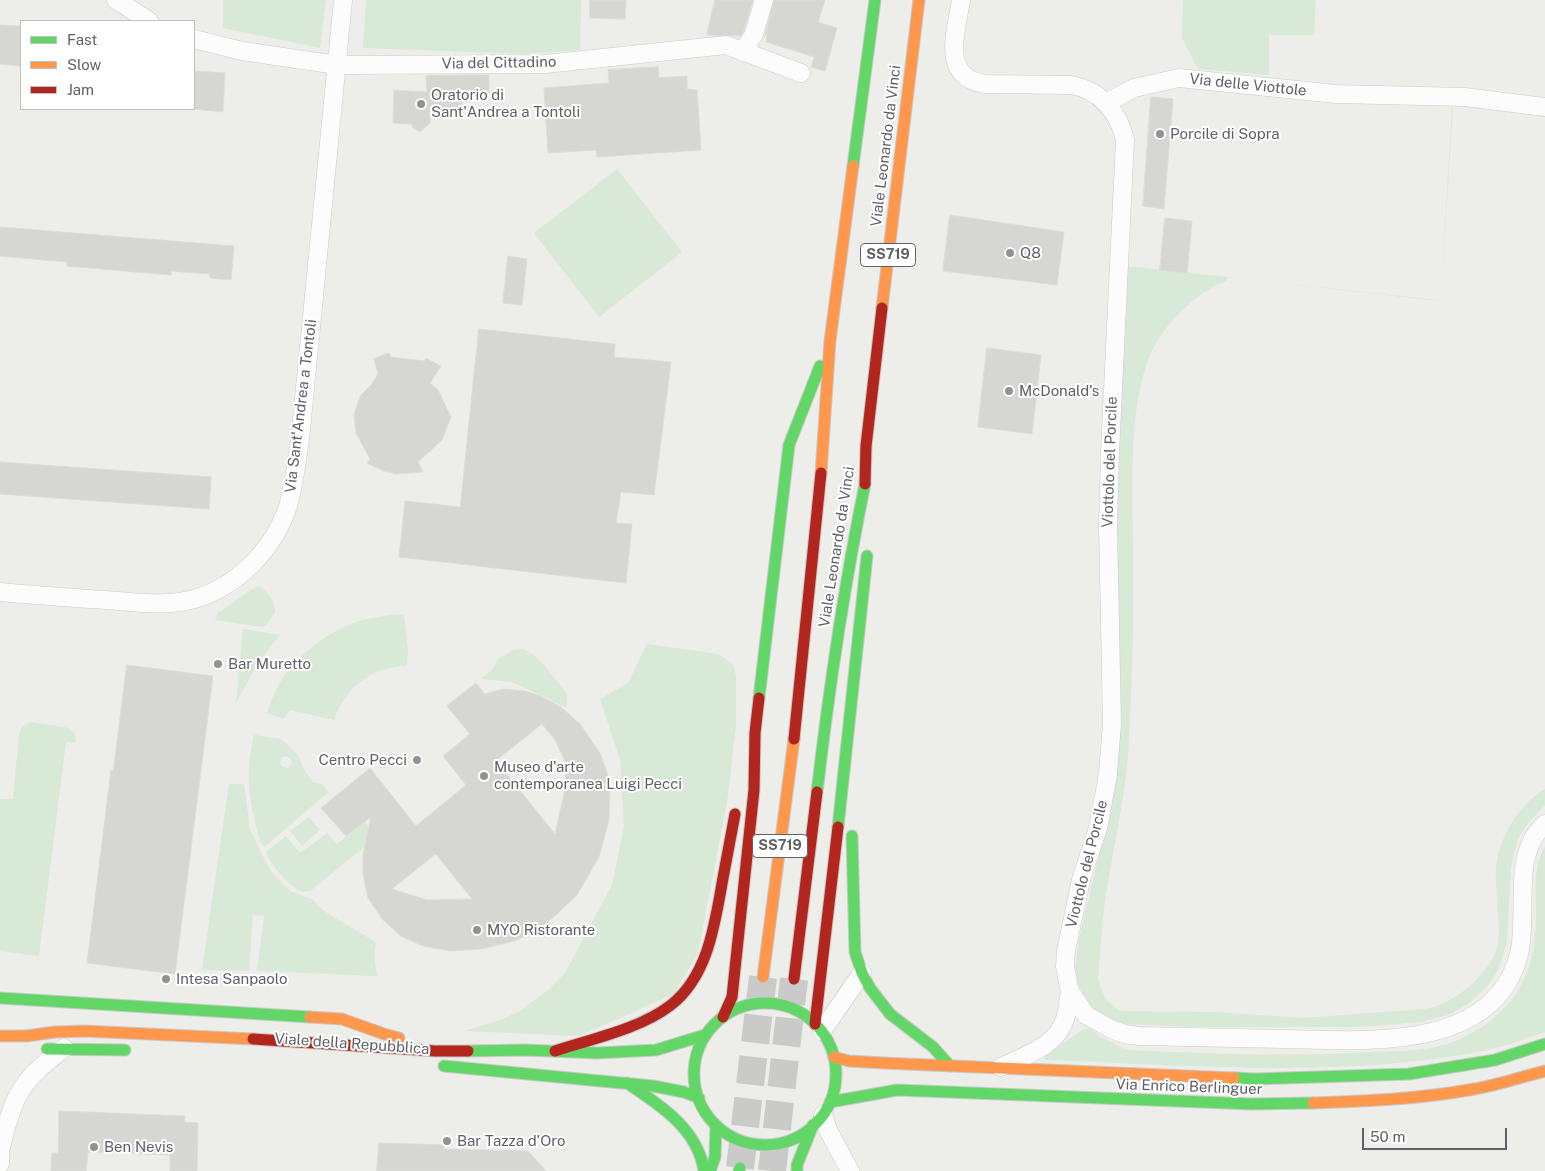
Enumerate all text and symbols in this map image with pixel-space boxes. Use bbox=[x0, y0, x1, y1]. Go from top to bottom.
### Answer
legend bbox=[20, 20, 195, 110]
text: Fast bbox=[67, 31, 97, 48]
street label: Via del Cittadino bbox=[442, 53, 556, 73]
text: Slow bbox=[67, 56, 101, 73]
street label: Viale Leonardo da Vinci bbox=[867, 64, 905, 228]
street label: Via delle Viottole bbox=[1189, 70, 1307, 100]
text: Jam bbox=[67, 81, 94, 98]
place label: Oratorio di Sant'Andrea a Tontoli bbox=[431, 86, 580, 121]
marker: Oratorio di Sant'Andrea a Tontoli bbox=[415, 98, 427, 110]
place label: Porcile di Sopra bbox=[1170, 125, 1280, 143]
marker: Porcile di Sopra bbox=[1154, 128, 1166, 140]
road number: SS719 bbox=[860, 244, 916, 266]
place label: Q8 bbox=[1020, 244, 1041, 262]
marker: Q8 bbox=[1004, 247, 1016, 259]
street label: Via Sant'Andrea a Tontoli bbox=[281, 318, 321, 494]
place label: McDonald's bbox=[1019, 382, 1099, 400]
marker: McDonald's bbox=[1003, 385, 1015, 397]
street label: Viottolo del Porcile bbox=[1099, 396, 1121, 528]
street label: Viale Leonardo da Vinci bbox=[815, 465, 859, 629]
place label: Bar Muretto bbox=[228, 655, 311, 673]
marker: Bar Muretto bbox=[212, 658, 224, 670]
place label: Centro Pecci bbox=[318, 751, 407, 769]
marker: Centro Pecci bbox=[411, 754, 423, 766]
place label: Museo d'arte contemporanea Luigi Pecci bbox=[494, 758, 682, 793]
marker: Museo d'arte contemporanea Luigi Pecci bbox=[478, 770, 490, 782]
street label: Viottolo del Porcile bbox=[1062, 798, 1112, 930]
road number: SS719 bbox=[752, 834, 808, 858]
place label: MYO Ristorante bbox=[487, 921, 595, 939]
marker: MYO Ristorante bbox=[471, 924, 483, 936]
place label: Intesa Sanpaolo bbox=[176, 970, 287, 988]
marker: Intesa Sanpaolo bbox=[160, 973, 172, 985]
street label: Viale della Repubblica bbox=[274, 1030, 430, 1058]
street label: Via Enrico Berlinguer bbox=[1115, 1075, 1263, 1099]
scale bar bbox=[1365, 1118, 1510, 1150]
text: 50 m bbox=[1370, 1128, 1405, 1145]
place label: Bar Tazza d'Oro bbox=[457, 1132, 565, 1150]
marker: Bar Tazza d'Oro bbox=[441, 1135, 453, 1147]
place label: Ben Nevis bbox=[104, 1138, 173, 1156]
marker: Ben Nevis bbox=[88, 1141, 100, 1153]

